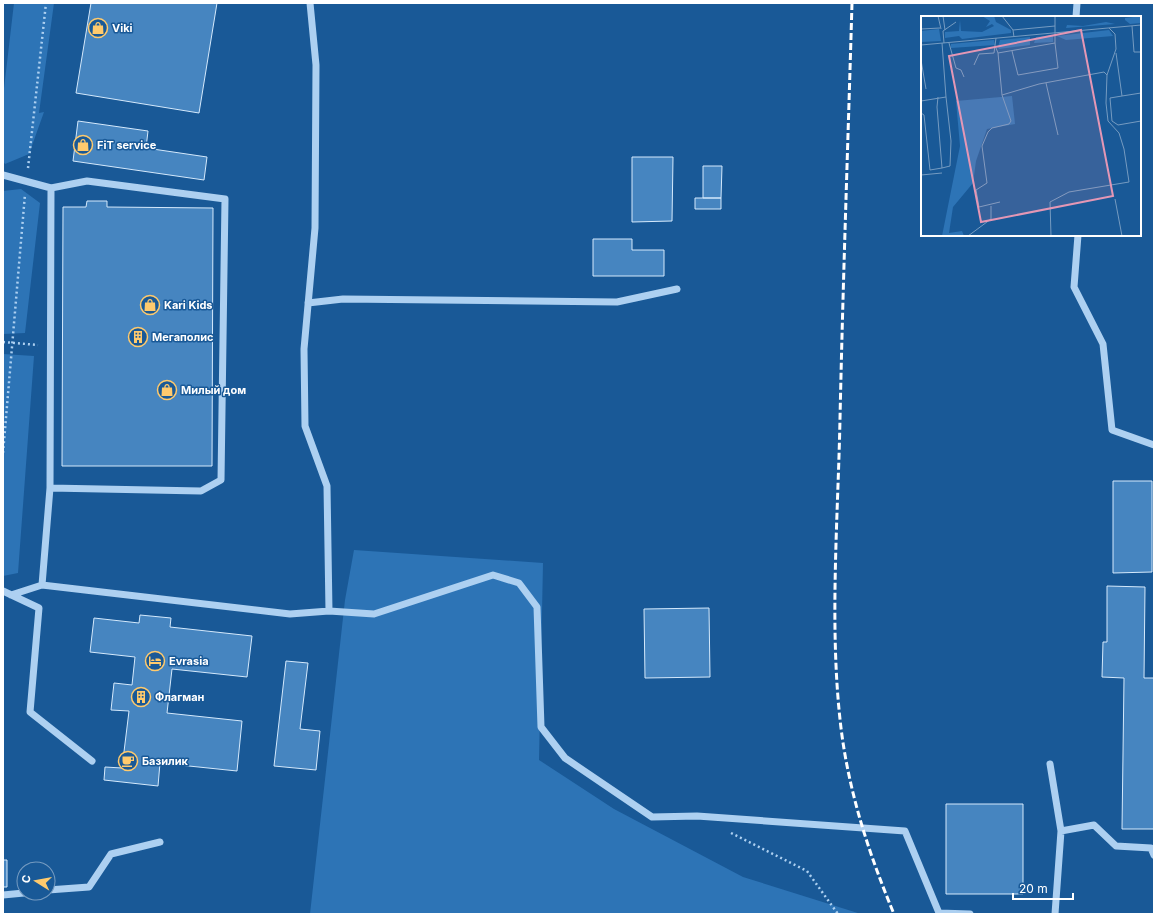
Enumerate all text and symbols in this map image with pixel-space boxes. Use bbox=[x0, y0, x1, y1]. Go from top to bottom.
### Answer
inset map bbox=[921, 16, 1141, 236]
shop icon: Viki bbox=[87, 17, 109, 39]
place label: Viki bbox=[112, 21, 133, 35]
shop icon: FiT service bbox=[72, 134, 94, 156]
place label: FiT service bbox=[97, 138, 157, 152]
shop icon: Kari Kids bbox=[139, 294, 161, 316]
place label: Kari Kids bbox=[164, 298, 213, 312]
building icon: Мегаполис bbox=[127, 326, 149, 348]
place label: Мегаполис bbox=[152, 330, 214, 344]
shop icon: Милый дом bbox=[156, 379, 178, 401]
place label: Милый дом bbox=[181, 383, 246, 397]
hotel icon: Evrasia bbox=[144, 650, 166, 672]
place label: Evrasia bbox=[169, 654, 209, 668]
building icon: Флагман bbox=[130, 686, 152, 708]
place label: Флагман bbox=[155, 690, 205, 704]
cafe icon: Базилик bbox=[117, 750, 139, 772]
place label: Базилик bbox=[142, 754, 189, 768]
north arrow bbox=[16, 861, 56, 901]
text: С bbox=[19, 874, 34, 884]
scale bar bbox=[1013, 875, 1073, 901]
text: 20 m bbox=[1019, 881, 1048, 896]

